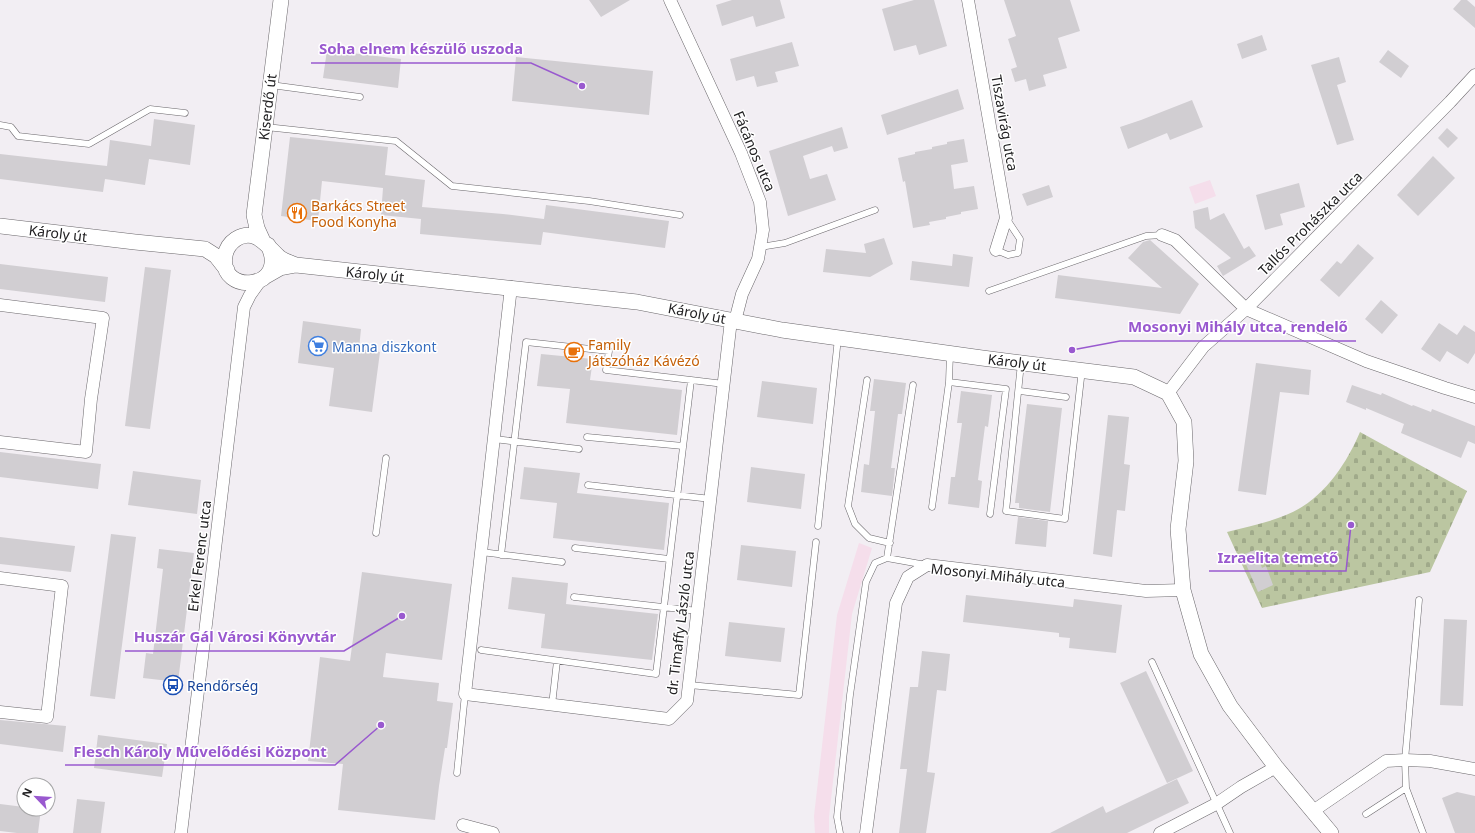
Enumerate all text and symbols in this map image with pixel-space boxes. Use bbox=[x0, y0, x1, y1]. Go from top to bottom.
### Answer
callout: Soha elnem készülő uszoda bbox=[311, 36, 531, 63]
text: Soha elnem készülő uszoda bbox=[319, 38, 523, 58]
street label: Kiserdő út bbox=[253, 73, 281, 141]
street label: Tiszavirág utca bbox=[987, 74, 1023, 172]
street label: Fácános utca bbox=[730, 108, 780, 194]
street label: Tallós Prohászka utca bbox=[1254, 167, 1366, 279]
place label: Barkács Street Food Konyha bbox=[311, 196, 405, 231]
restaurant icon: Barkács Street Food Konyha bbox=[286, 202, 308, 224]
street label: Károly út bbox=[28, 220, 88, 246]
street label: Károly út bbox=[345, 261, 405, 287]
street label: Károly út bbox=[666, 298, 728, 328]
callout: Mosonyi Mihály utca, rendelő bbox=[1120, 314, 1356, 341]
text: Mosonyi Mihály utca, rendelő bbox=[1128, 316, 1348, 336]
supermarket icon: Manna diszkont bbox=[307, 335, 329, 357]
place label: Family Játszóház Kávézó bbox=[586, 335, 700, 370]
place label: Manna diszkont bbox=[332, 337, 437, 356]
cafe icon: Family Játszóház Kávézó bbox=[563, 341, 585, 363]
street label: Károly út bbox=[987, 349, 1047, 375]
street label: Erkel Ferenc utca bbox=[183, 499, 215, 613]
callout: Izraelita temető bbox=[1209, 544, 1346, 571]
text: Izraelita temető bbox=[1218, 547, 1338, 567]
street label: dr. Timaffy László utca bbox=[662, 550, 698, 696]
street label: Mosonyi Mihály utca bbox=[930, 559, 1066, 591]
callout: Huszár Gál Városi Könyvtár bbox=[125, 624, 344, 651]
text: Huszár Gál Városi Könyvtár bbox=[134, 626, 337, 646]
bus stop icon: Rendőrség bbox=[162, 674, 184, 696]
place label: Rendőrség bbox=[187, 676, 258, 695]
callout: Flesch Károly Művelődési Központ bbox=[65, 738, 335, 765]
text: Flesch Károly Művelődési Központ bbox=[73, 741, 327, 761]
north arrow bbox=[16, 777, 56, 817]
text: N bbox=[18, 785, 35, 800]

